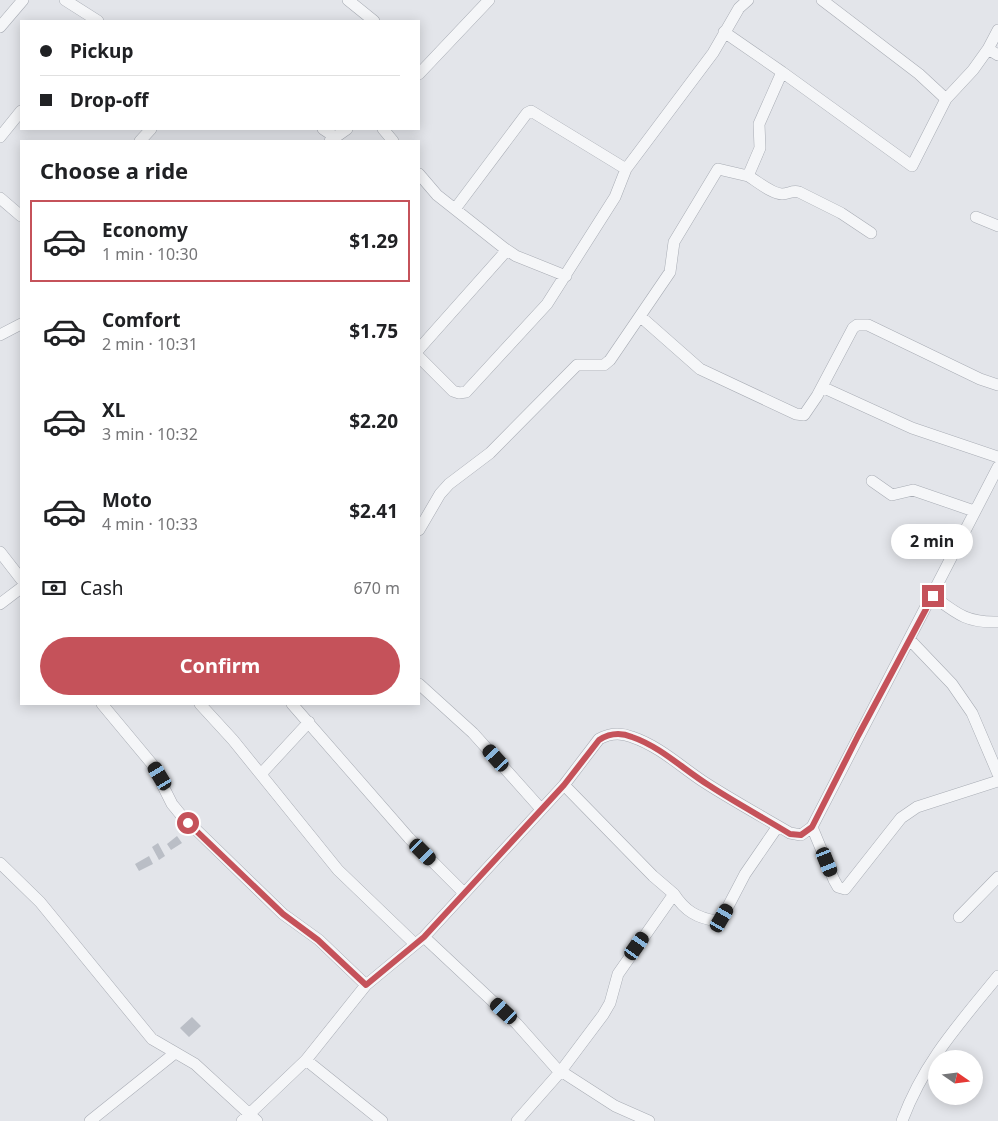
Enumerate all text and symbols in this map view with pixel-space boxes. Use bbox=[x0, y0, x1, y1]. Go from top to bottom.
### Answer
text: Pickup bbox=[70, 38, 133, 64]
text: Drop-off bbox=[70, 87, 149, 113]
text: Choose a ride bbox=[40, 155, 188, 185]
text: Economy bbox=[102, 217, 188, 243]
icon: car bbox=[42, 219, 87, 264]
text: $1.29 bbox=[349, 228, 398, 254]
text: 1 min · 10:30 bbox=[102, 243, 198, 265]
text: Comfort bbox=[102, 307, 181, 333]
icon: car bbox=[42, 309, 87, 354]
text: $1.75 bbox=[349, 318, 398, 344]
text: 2 min · 10:31 bbox=[102, 333, 198, 355]
text: XL bbox=[102, 397, 125, 423]
icon: car bbox=[42, 399, 87, 444]
text: $2.20 bbox=[349, 408, 398, 434]
text: 3 min · 10:32 bbox=[102, 423, 198, 445]
text: Moto bbox=[102, 487, 152, 513]
icon: car bbox=[42, 489, 87, 534]
text: $2.41 bbox=[349, 498, 398, 524]
text: 4 min · 10:33 bbox=[102, 513, 198, 535]
callout: 2 min bbox=[892, 524, 974, 558]
text: 2 min bbox=[910, 530, 954, 552]
icon: cash bbox=[40, 574, 68, 602]
text: Cash bbox=[80, 575, 124, 601]
text: 670 m bbox=[353, 577, 400, 599]
route end bbox=[922, 585, 944, 607]
button: Confirm bbox=[40, 637, 400, 695]
car bbox=[480, 742, 511, 774]
car bbox=[145, 759, 174, 793]
route start bbox=[177, 812, 199, 834]
car bbox=[407, 836, 438, 868]
car bbox=[814, 845, 839, 879]
car bbox=[708, 901, 735, 935]
car bbox=[622, 929, 651, 963]
car bbox=[487, 995, 520, 1027]
north arrow bbox=[928, 1050, 982, 1105]
map controls bbox=[928, 1050, 983, 1105]

